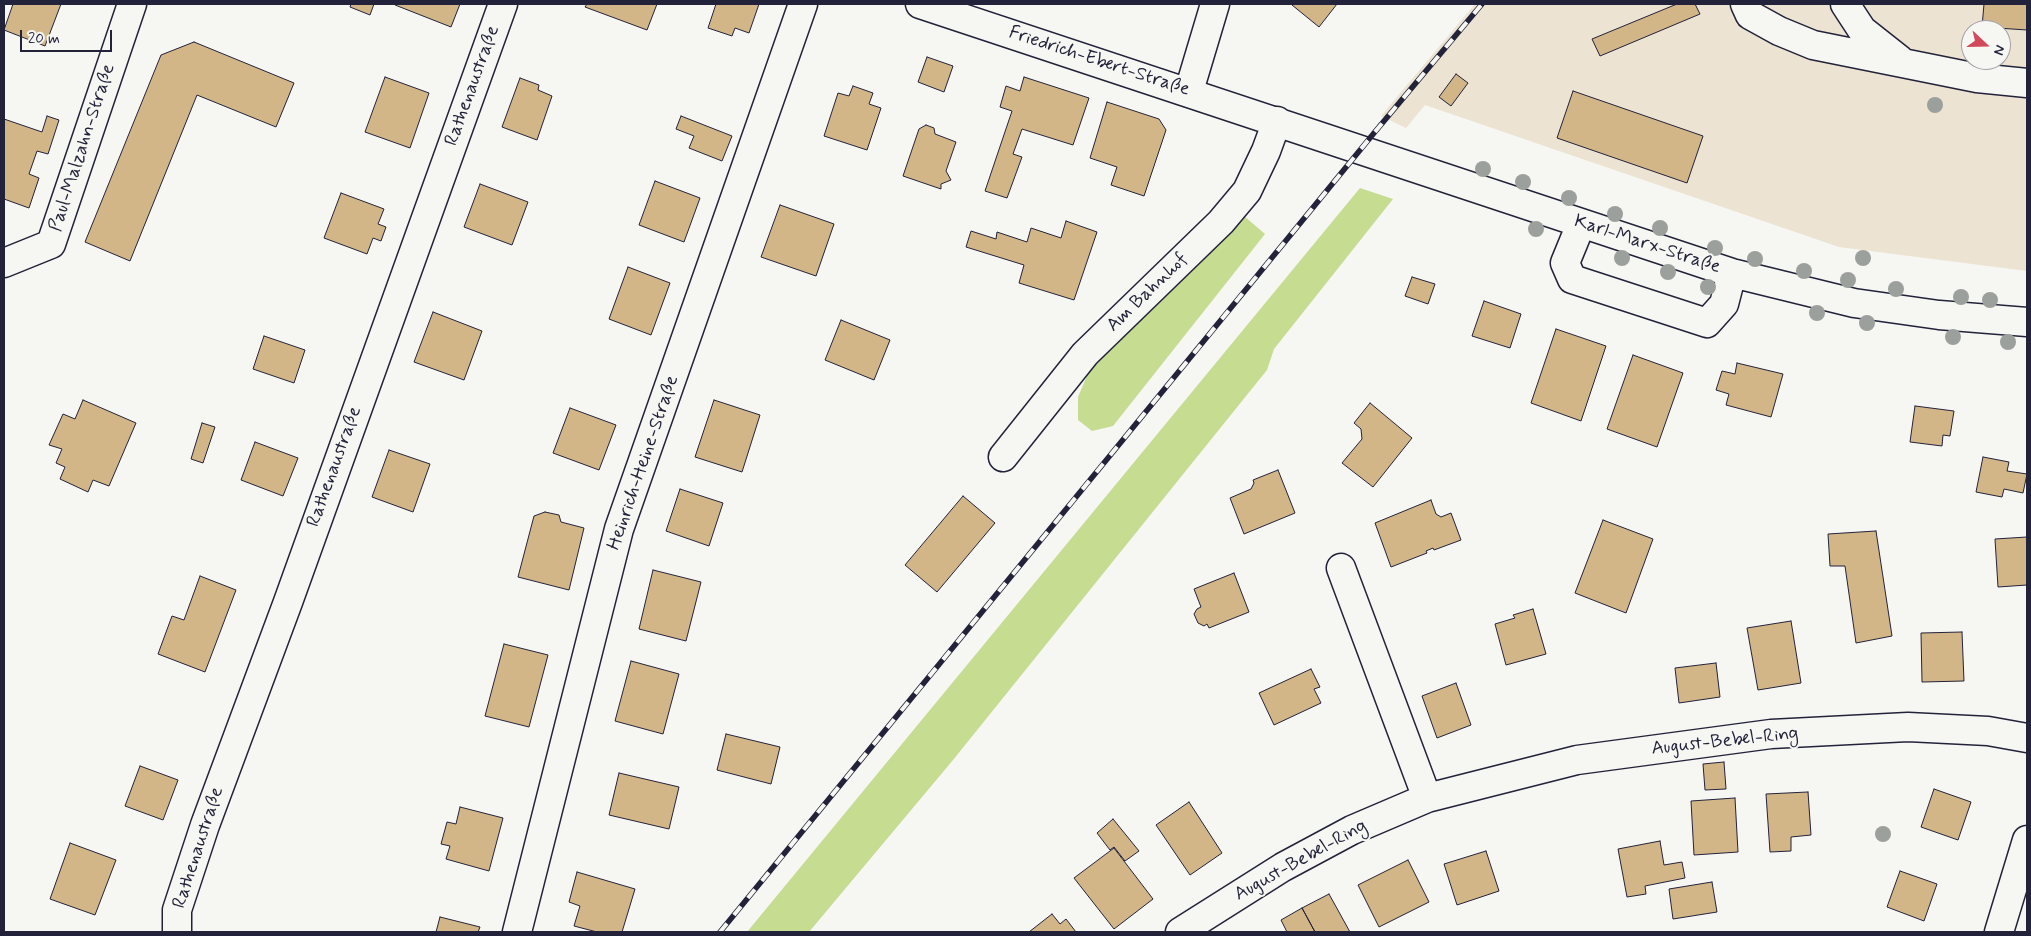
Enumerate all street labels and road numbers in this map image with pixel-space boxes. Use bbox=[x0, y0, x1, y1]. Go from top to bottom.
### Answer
street label: Friedrich-Ebert-Straße bbox=[1006, 22, 1192, 102]
street label: Rathenaustraße bbox=[441, 23, 505, 149]
street label: Paul-Malzahn-Straße bbox=[45, 61, 121, 235]
street label: Karl-Marx-Straße bbox=[1571, 211, 1723, 279]
street label: Am Bahnhof bbox=[1103, 249, 1193, 337]
street label: Heinrich-Heine-Straße bbox=[603, 373, 685, 553]
street label: Rathenaustraße bbox=[303, 404, 367, 530]
street label: August-Bebel-Ring bbox=[1650, 723, 1800, 761]
street label: Rathenaustraße bbox=[169, 784, 229, 912]
street label: August-Bebel-Ring bbox=[1231, 815, 1371, 907]

